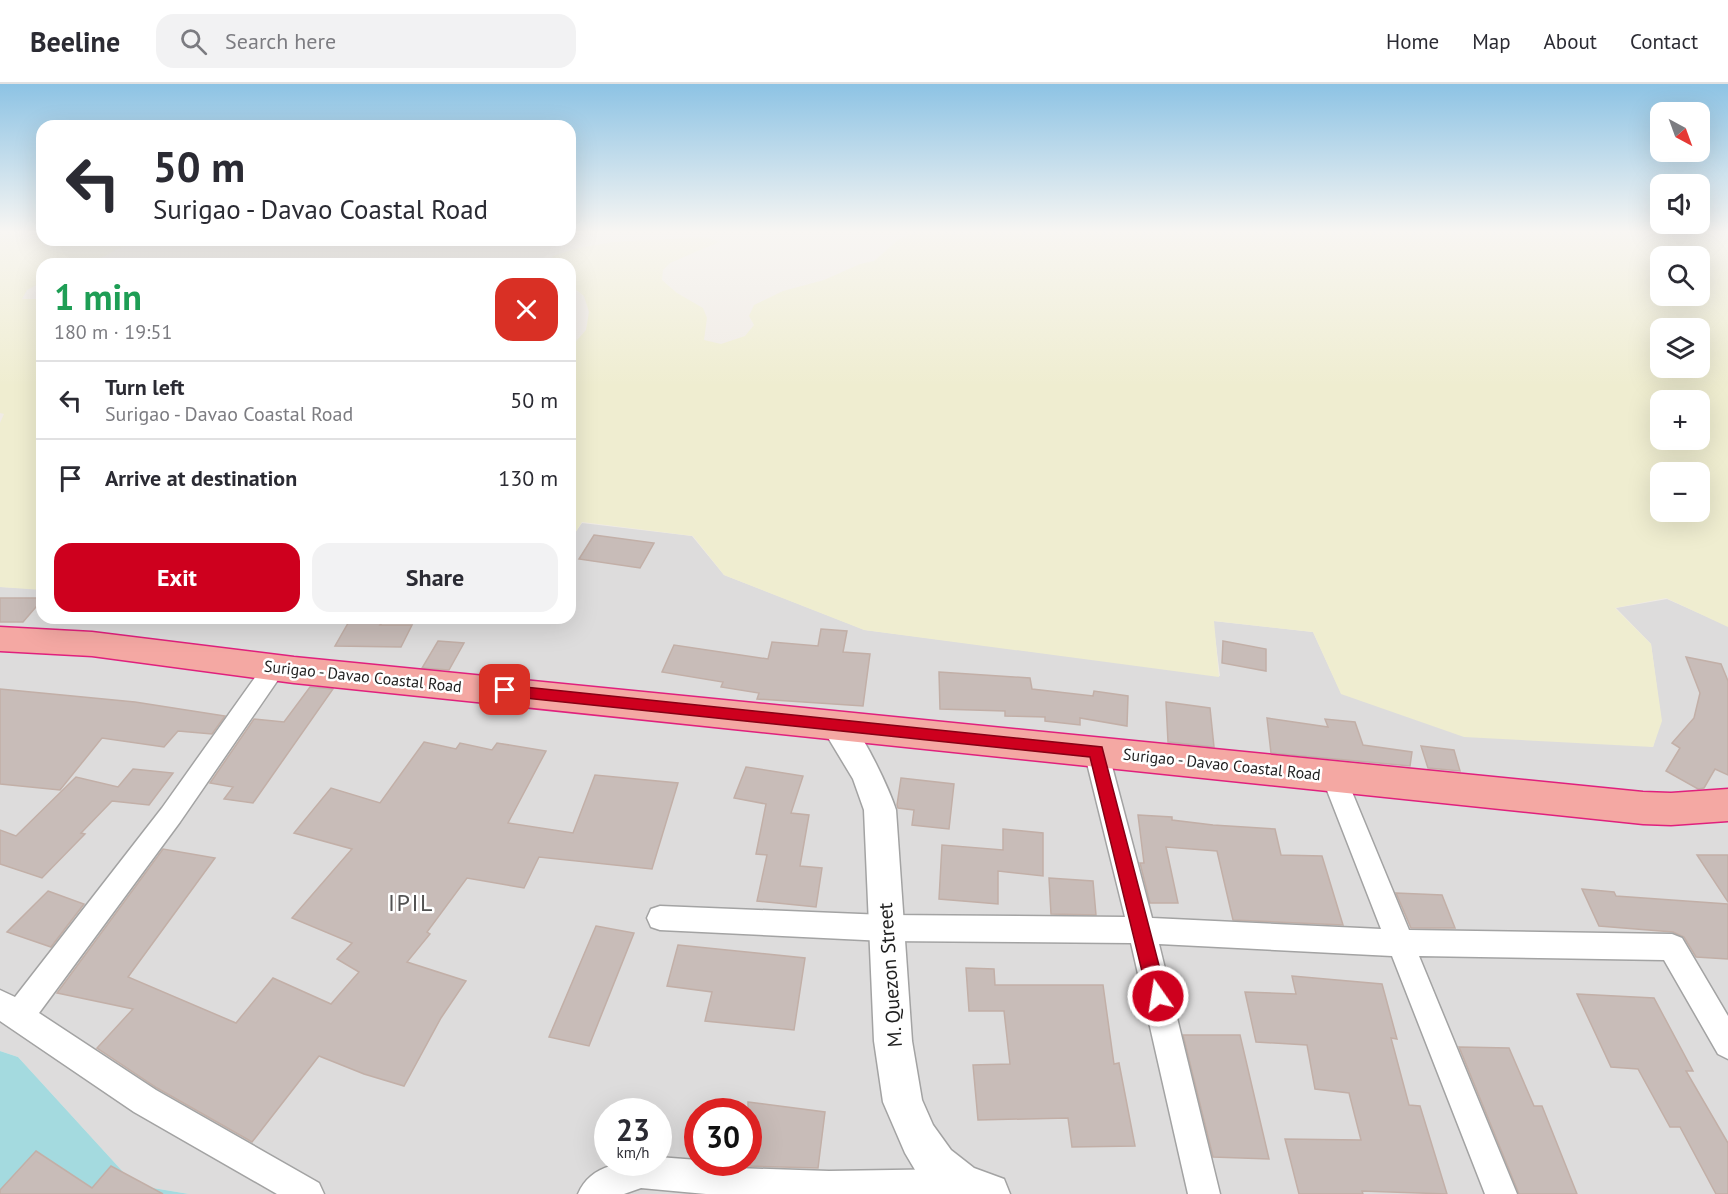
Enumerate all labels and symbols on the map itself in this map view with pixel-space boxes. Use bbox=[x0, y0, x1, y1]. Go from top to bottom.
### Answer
north arrow bbox=[1650, 102, 1710, 162]
street label: Surigao - Davao Coastal Road bbox=[263, 656, 463, 696]
pin bbox=[479, 664, 530, 715]
street label: Surigao - Davao Coastal Road bbox=[1122, 744, 1322, 784]
district label: IPIL bbox=[388, 887, 434, 918]
street label: M. Quezon Street bbox=[872, 902, 908, 1048]
position arrow bbox=[1126, 964, 1190, 1028]
speed limit sign: 30 bbox=[684, 1098, 762, 1176]

